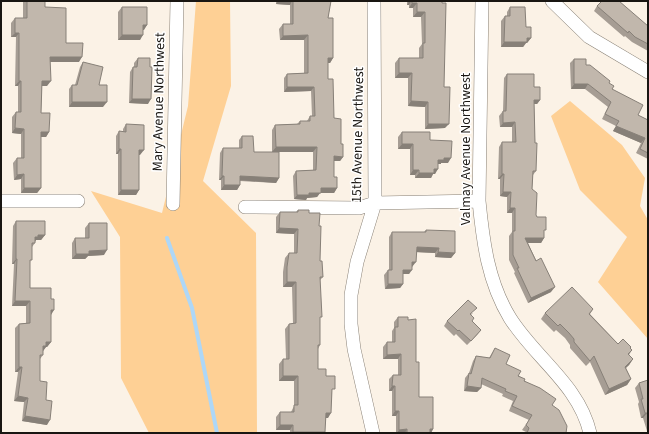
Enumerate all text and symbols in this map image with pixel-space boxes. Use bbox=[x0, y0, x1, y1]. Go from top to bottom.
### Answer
street label: Mary Avenue Northwest bbox=[148, 32, 170, 172]
street label: 15th Avenue Northwest bbox=[347, 66, 369, 203]
street label: Valmay Avenue Northwest bbox=[456, 72, 476, 225]

